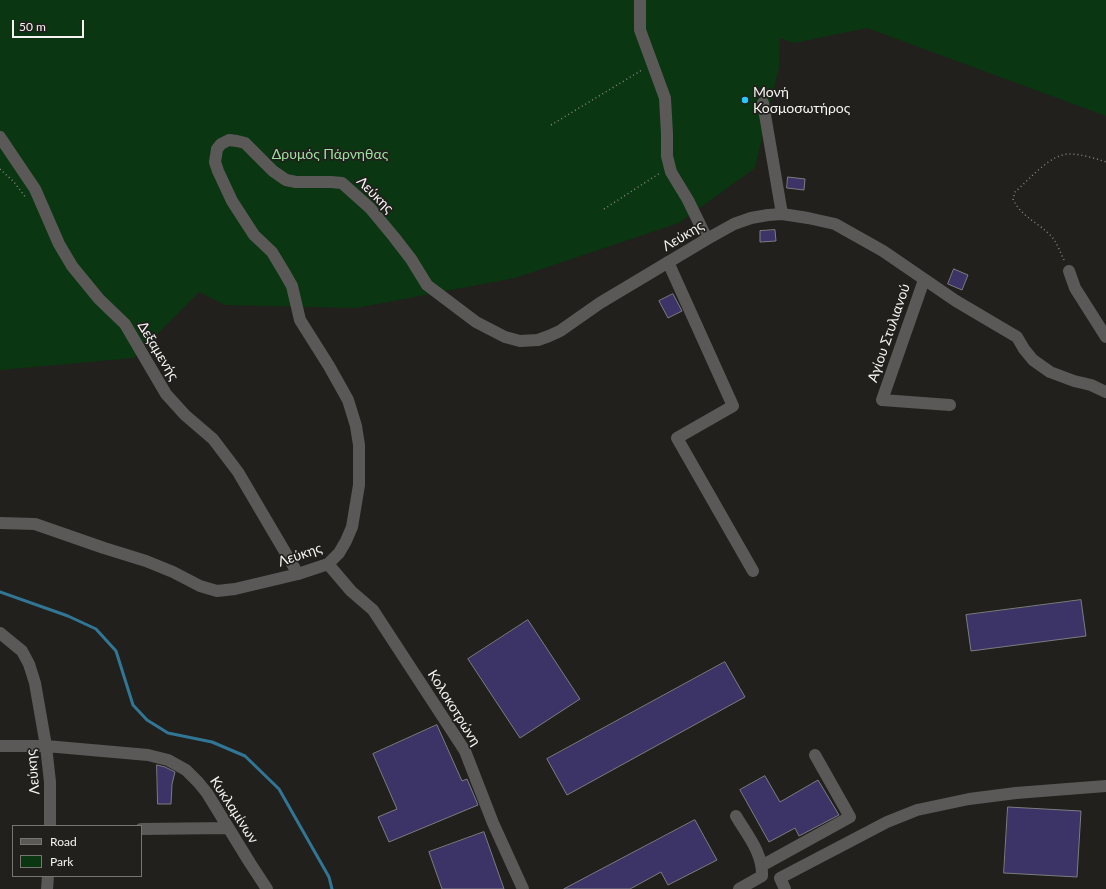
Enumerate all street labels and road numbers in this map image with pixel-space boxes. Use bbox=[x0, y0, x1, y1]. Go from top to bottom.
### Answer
street label: Λεύκης bbox=[353, 173, 397, 217]
street label: Λεύκης bbox=[659, 217, 707, 255]
street label: Αγίου Στυλιανού bbox=[864, 281, 914, 385]
street label: Δεξαμενής bbox=[134, 318, 182, 384]
street label: Λεύκης bbox=[276, 540, 324, 570]
street label: Κολοκοτρώνη bbox=[424, 667, 484, 749]
street label: Λεύκης bbox=[23, 749, 43, 795]
street label: Κυκλαμίνων bbox=[206, 773, 262, 847]

